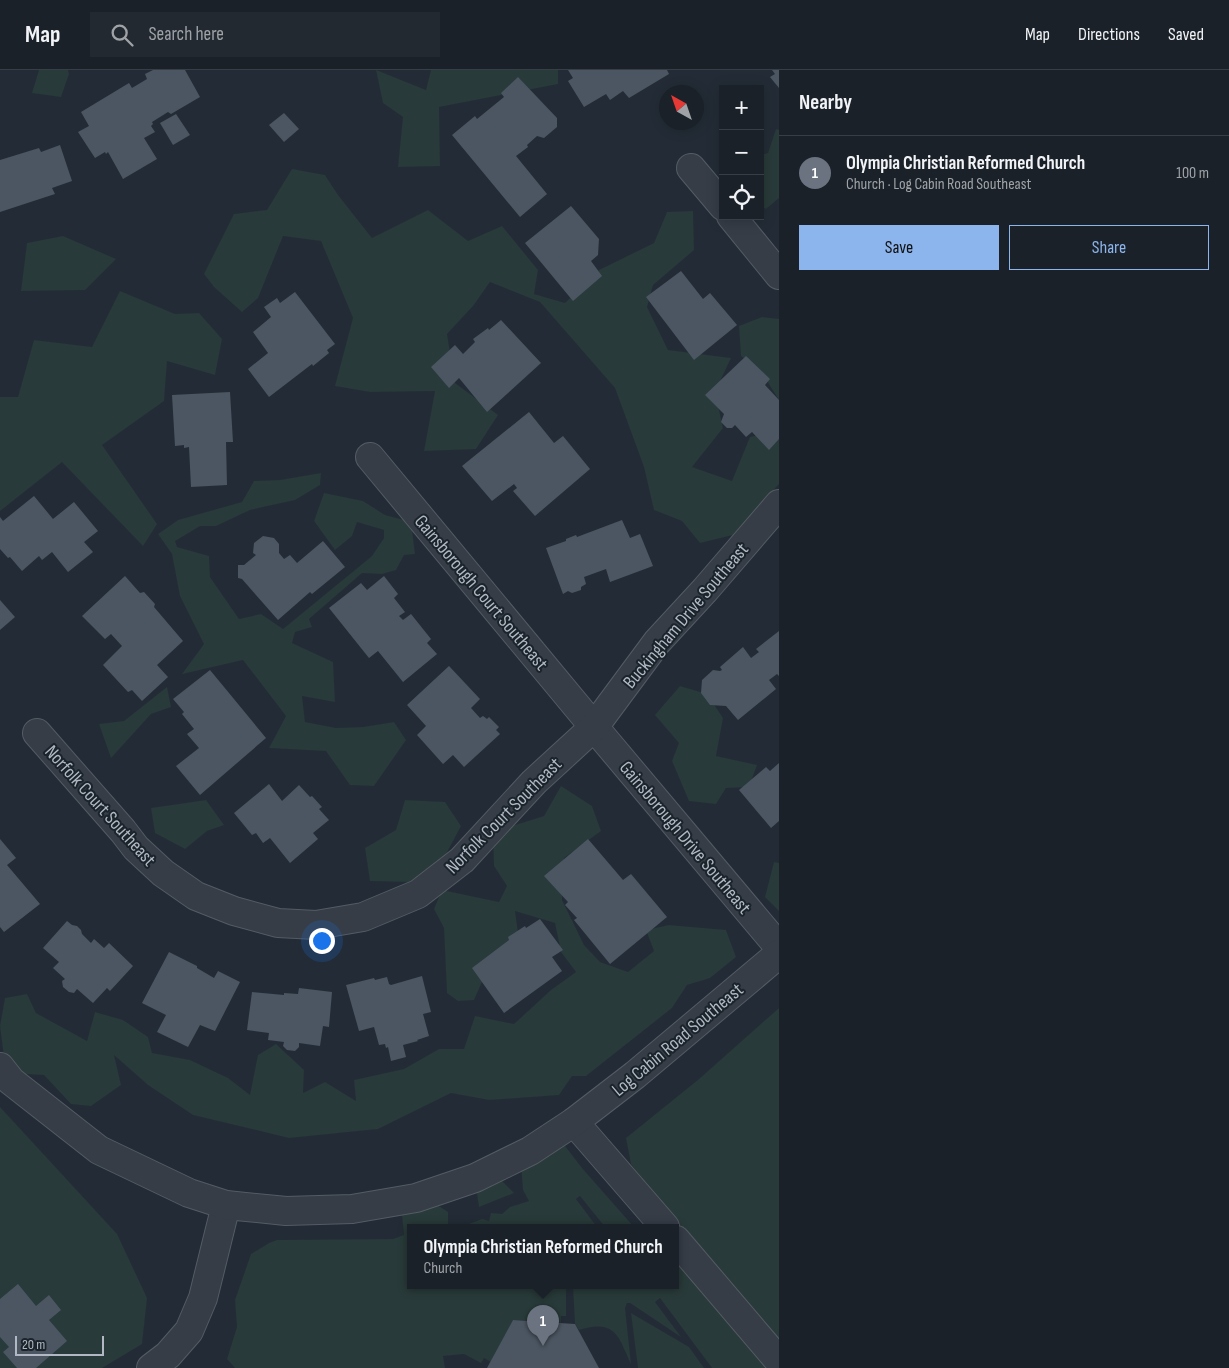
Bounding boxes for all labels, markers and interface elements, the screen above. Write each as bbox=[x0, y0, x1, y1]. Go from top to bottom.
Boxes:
search box bbox=[90, 12, 440, 57]
text: Map bbox=[25, 20, 60, 49]
icon: search bbox=[108, 21, 136, 49]
text: Search here bbox=[148, 23, 224, 46]
text: Map bbox=[1025, 24, 1050, 45]
text: Directions bbox=[1078, 24, 1140, 45]
text: Saved bbox=[1168, 24, 1204, 45]
north arrow bbox=[659, 85, 704, 130]
map controls bbox=[719, 85, 764, 220]
button: + bbox=[719, 85, 764, 130]
text: Nearby bbox=[799, 90, 852, 115]
button: − bbox=[719, 130, 764, 175]
text: Olympia Christian Reformed Church bbox=[846, 152, 1085, 175]
text: 1 bbox=[812, 164, 818, 183]
text: 100 m bbox=[1176, 164, 1209, 183]
button: locate bbox=[719, 175, 764, 220]
text: Church · Log Cabin Road Southeast bbox=[846, 175, 1031, 194]
button: Save bbox=[799, 225, 999, 270]
button: Share bbox=[1009, 225, 1209, 270]
street label: Gainsborough Court Southeast bbox=[409, 511, 553, 675]
street label: Buckingham Drive Southeast bbox=[619, 538, 754, 693]
street label: Norfolk Court Southeast bbox=[40, 741, 160, 871]
street label: Norfolk Court Southeast bbox=[441, 753, 567, 879]
street label: Gainsborough Drive Southeast bbox=[614, 757, 756, 919]
your location bbox=[309, 928, 335, 954]
street label: Log Cabin Road Southeast bbox=[608, 978, 748, 1102]
popup bbox=[407, 1224, 679, 1289]
text: Olympia Christian Reformed Church bbox=[423, 1236, 663, 1259]
text: Church bbox=[423, 1259, 462, 1278]
pin: 1 bbox=[527, 1305, 559, 1346]
scale bar bbox=[15, 1333, 104, 1356]
text: 20 m bbox=[22, 1336, 45, 1353]

